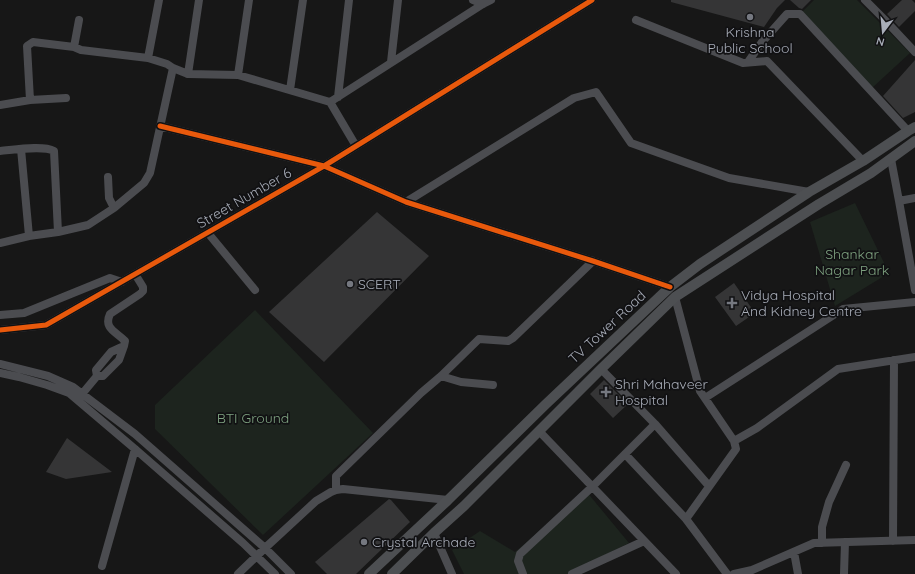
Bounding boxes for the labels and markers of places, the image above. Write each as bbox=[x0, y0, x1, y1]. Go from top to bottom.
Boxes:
marker: Krishna Public School bbox=[745, 12, 755, 22]
place label: Krishna Public School bbox=[707, 23, 793, 57]
place label: SCERT bbox=[358, 275, 401, 293]
marker: SCERT bbox=[345, 279, 355, 289]
place label: Vidya Hospital And Kidney Centre bbox=[741, 286, 862, 320]
marker: Vidya Hospital And Kidney Centre bbox=[726, 297, 738, 309]
place label: Shri Mahaveer Hospital bbox=[615, 375, 709, 409]
marker: Shri Mahaveer Hospital bbox=[600, 386, 612, 398]
place label: Crystal Archade bbox=[372, 533, 475, 551]
marker: Crystal Archade bbox=[359, 537, 369, 547]

